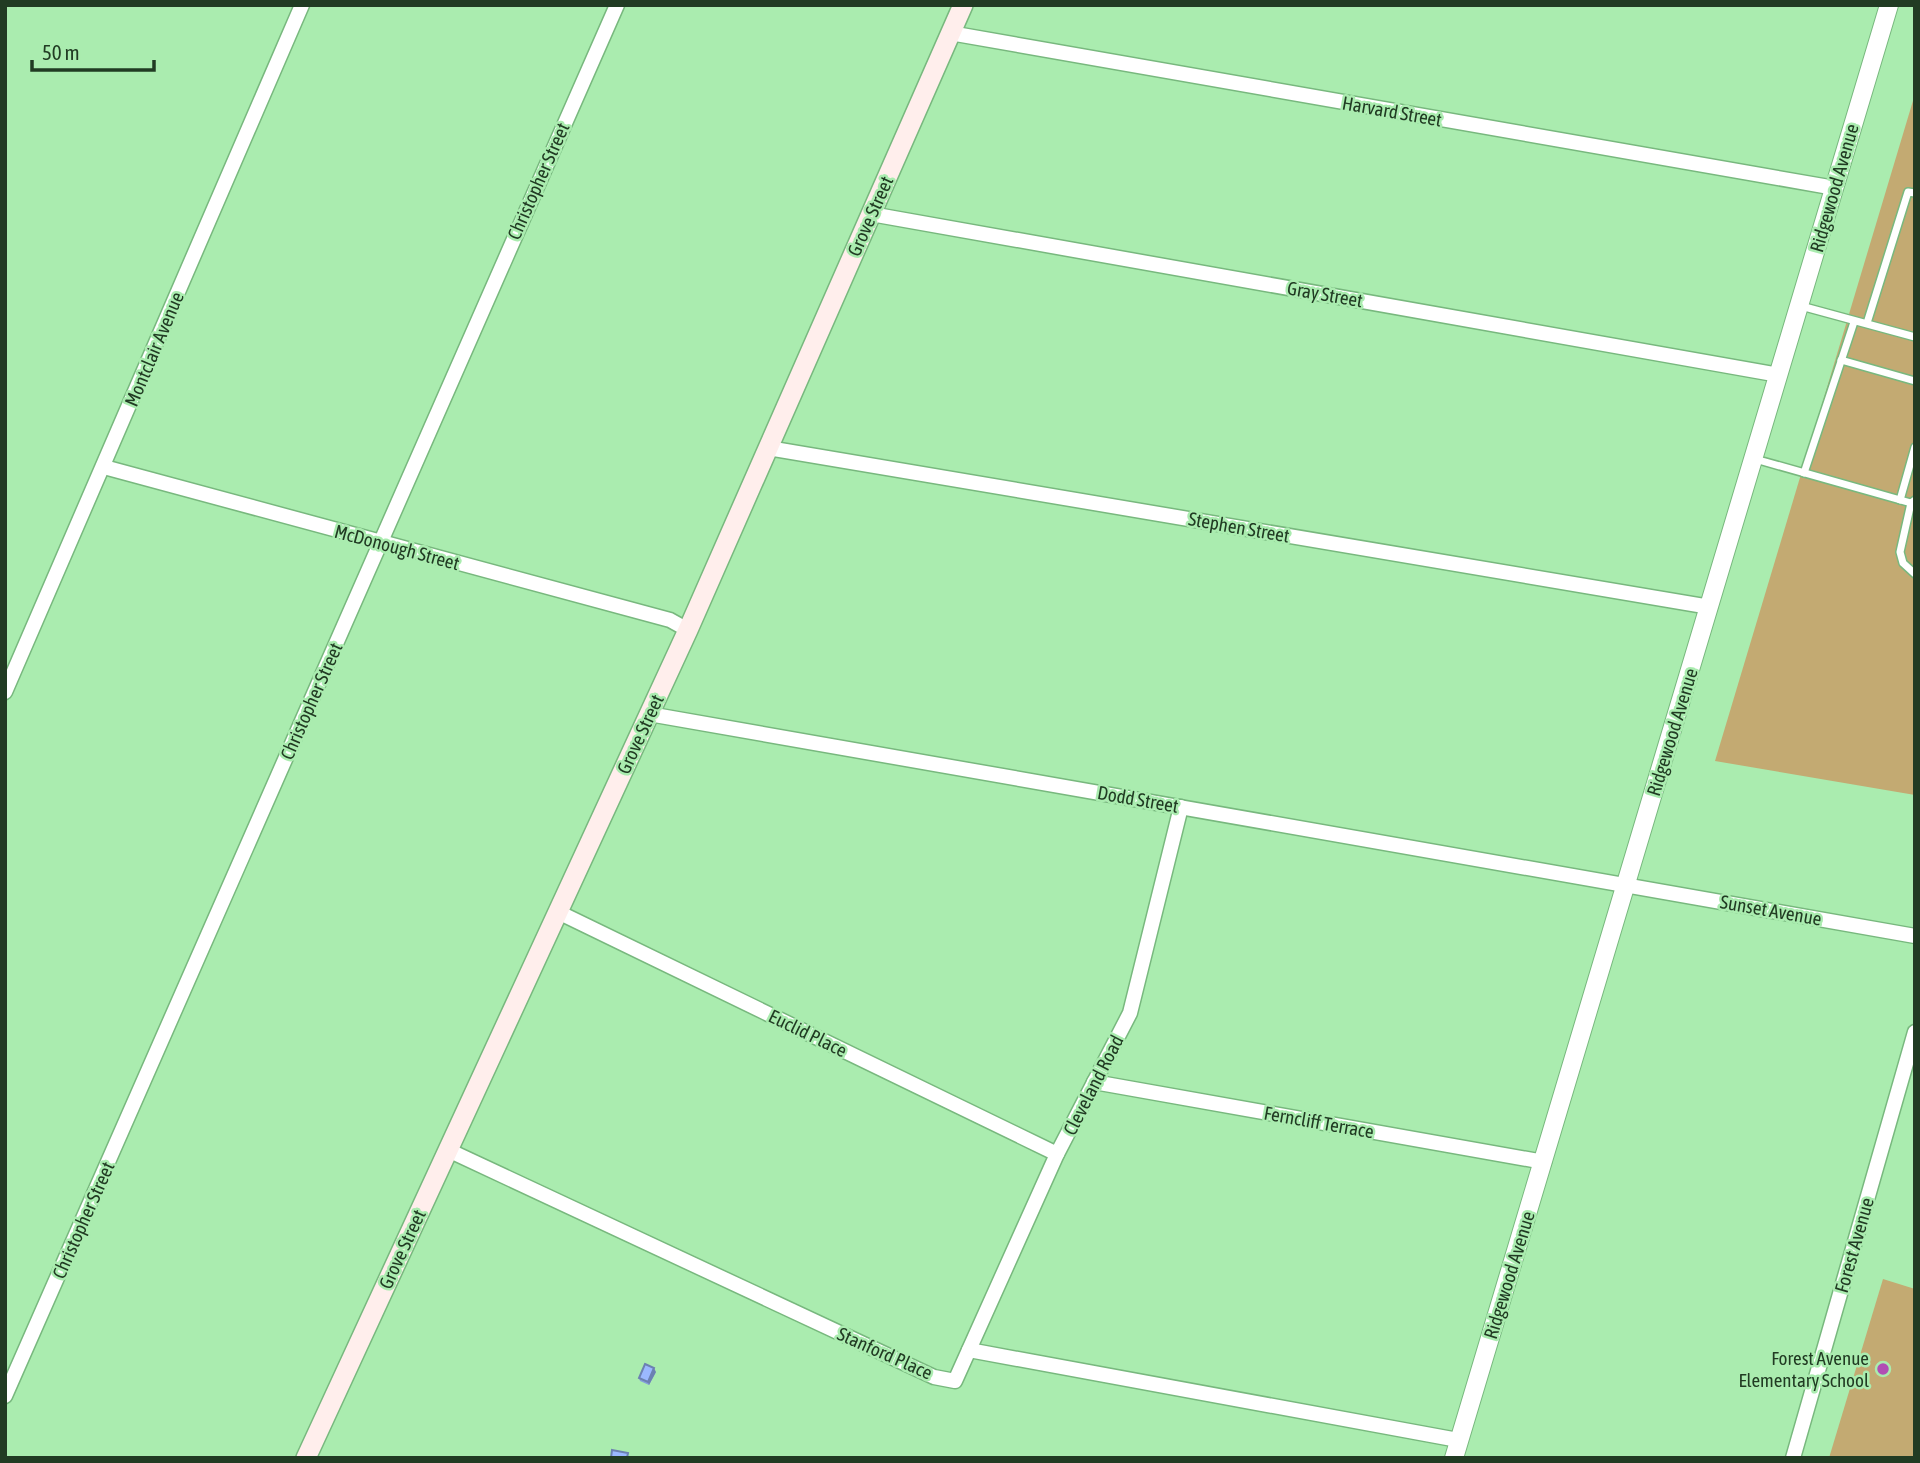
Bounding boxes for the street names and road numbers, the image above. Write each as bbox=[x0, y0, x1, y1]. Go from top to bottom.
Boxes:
street label: Harvard Street bbox=[1340, 91, 1444, 131]
street label: Christopher Street bbox=[502, 119, 574, 243]
street label: Ridgewood Avenue bbox=[1805, 121, 1863, 255]
street label: Grove Street bbox=[843, 173, 897, 259]
street label: Gray Street bbox=[1286, 277, 1364, 311]
street label: Montclair Avenue bbox=[120, 288, 188, 410]
street label: Stephen Street bbox=[1187, 507, 1291, 547]
street label: McDonough Street bbox=[332, 520, 462, 574]
street label: Christopher Street bbox=[275, 639, 347, 763]
street label: Ridgewood Avenue bbox=[1642, 666, 1702, 798]
street label: Grove Street bbox=[612, 691, 668, 777]
street label: Dodd Street bbox=[1096, 781, 1180, 817]
street label: Sunset Avenue bbox=[1719, 890, 1823, 930]
street label: Euclid Place bbox=[765, 1005, 851, 1061]
street label: Cleveland Road bbox=[1058, 1031, 1128, 1139]
street label: Ferncliff Terrace bbox=[1262, 1102, 1376, 1142]
street label: Christopher Street bbox=[47, 1158, 119, 1282]
street label: Forest Avenue bbox=[1830, 1195, 1878, 1295]
street label: Grove Street bbox=[374, 1206, 430, 1292]
street label: Ridgewood Avenue bbox=[1479, 1209, 1539, 1341]
street label: Stanford Place bbox=[834, 1322, 936, 1384]

